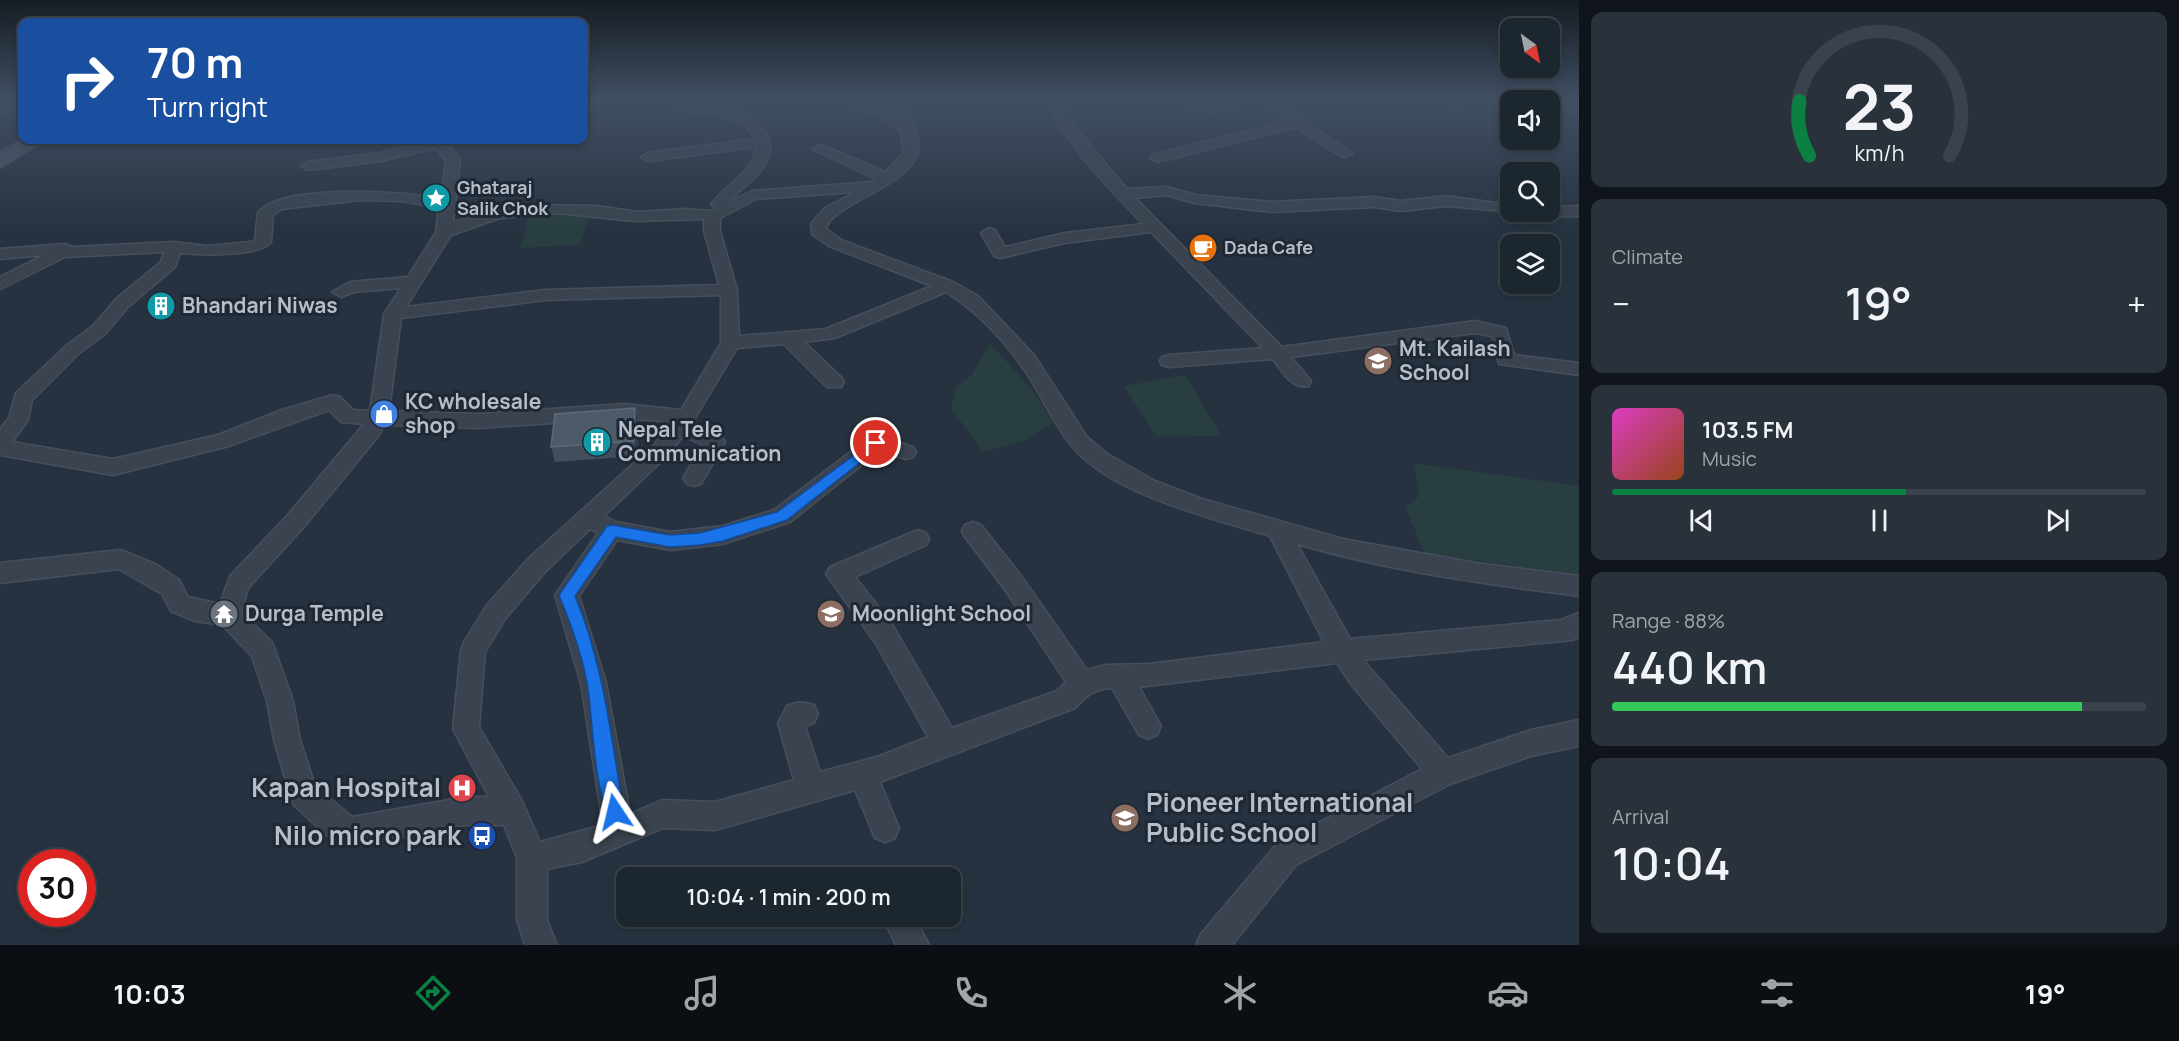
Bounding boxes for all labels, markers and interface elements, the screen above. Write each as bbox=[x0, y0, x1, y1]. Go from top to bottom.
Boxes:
north arrow bbox=[1500, 18, 1560, 78]
map controls bbox=[1500, 18, 1560, 294]
text: 70 m bbox=[147, 33, 243, 91]
icon: right bbox=[48, 42, 126, 120]
text: 23 bbox=[1842, 63, 1916, 149]
text: Turn right bbox=[147, 88, 268, 125]
button: sound bbox=[1500, 90, 1560, 150]
text: km/h bbox=[1854, 139, 1904, 168]
button: search bbox=[1500, 162, 1560, 222]
place label: Ghataraj Salik Chok bbox=[457, 175, 549, 220]
place icon: Ghataraj Salik Chok bbox=[420, 182, 452, 214]
cafe icon: Dada Cafe bbox=[1187, 232, 1219, 264]
button: layers bbox=[1500, 234, 1560, 294]
place label: Dada Cafe bbox=[1224, 235, 1313, 259]
text: Climate bbox=[1612, 243, 1683, 270]
text: 19° bbox=[1845, 272, 1912, 334]
text: − bbox=[1612, 281, 1630, 326]
text: + bbox=[2127, 281, 2146, 326]
building icon: Bhandari Niwas bbox=[145, 290, 177, 322]
place label: Bhandari Niwas bbox=[182, 291, 338, 319]
place label: Mt. Kailash School bbox=[1399, 334, 1511, 386]
school or university icon: Mt. Kailash School bbox=[1362, 345, 1394, 377]
place label: KC wholesale shop bbox=[405, 387, 541, 439]
shop icon: KC wholesale shop bbox=[368, 398, 400, 430]
place label: Nepal Tele Communication bbox=[618, 415, 782, 467]
text: 103.5 FM bbox=[1702, 415, 1793, 445]
pin bbox=[850, 417, 901, 468]
building icon: Nepal Tele Communication bbox=[581, 426, 613, 458]
icon: arrive bbox=[859, 426, 892, 459]
text: Music bbox=[1702, 445, 1757, 472]
icon: previous bbox=[1685, 504, 1718, 537]
icon: pause bbox=[1863, 504, 1896, 537]
icon: next bbox=[2041, 504, 2074, 537]
temple icon: Durga Temple bbox=[208, 598, 240, 630]
school or university icon: Moonlight School bbox=[815, 598, 847, 630]
place label: Durga Temple bbox=[245, 599, 384, 627]
place label: Moonlight School bbox=[852, 599, 1031, 627]
text: Range · 88% bbox=[1612, 607, 1725, 634]
text: 440 km bbox=[1612, 636, 1767, 698]
place label: Kapan Hospital bbox=[251, 769, 441, 805]
hospital icon: Kapan Hospital bbox=[446, 772, 478, 804]
position arrow bbox=[583, 780, 647, 844]
place label: Pioneer International Public School bbox=[1146, 784, 1413, 850]
school or university icon: Pioneer International Public School bbox=[1109, 802, 1141, 834]
text: Arrival bbox=[1612, 803, 1669, 830]
place label: Nilo micro park bbox=[274, 817, 462, 853]
bus stop icon: Nilo micro park bbox=[466, 820, 498, 852]
text: 10:04 bbox=[1612, 832, 1731, 894]
speed limit sign: 30 bbox=[18, 849, 96, 927]
text: 10:04 · 1 min · 200 m bbox=[686, 882, 891, 912]
icon: directions bbox=[412, 972, 454, 1014]
icon: music bbox=[681, 972, 723, 1014]
icon: phone bbox=[950, 972, 992, 1014]
icon: climate bbox=[1219, 972, 1261, 1014]
icon: car bbox=[1487, 972, 1529, 1014]
icon: filters bbox=[1756, 972, 1798, 1014]
text: 10:03 bbox=[113, 975, 186, 1012]
text: 19° bbox=[2025, 975, 2066, 1012]

